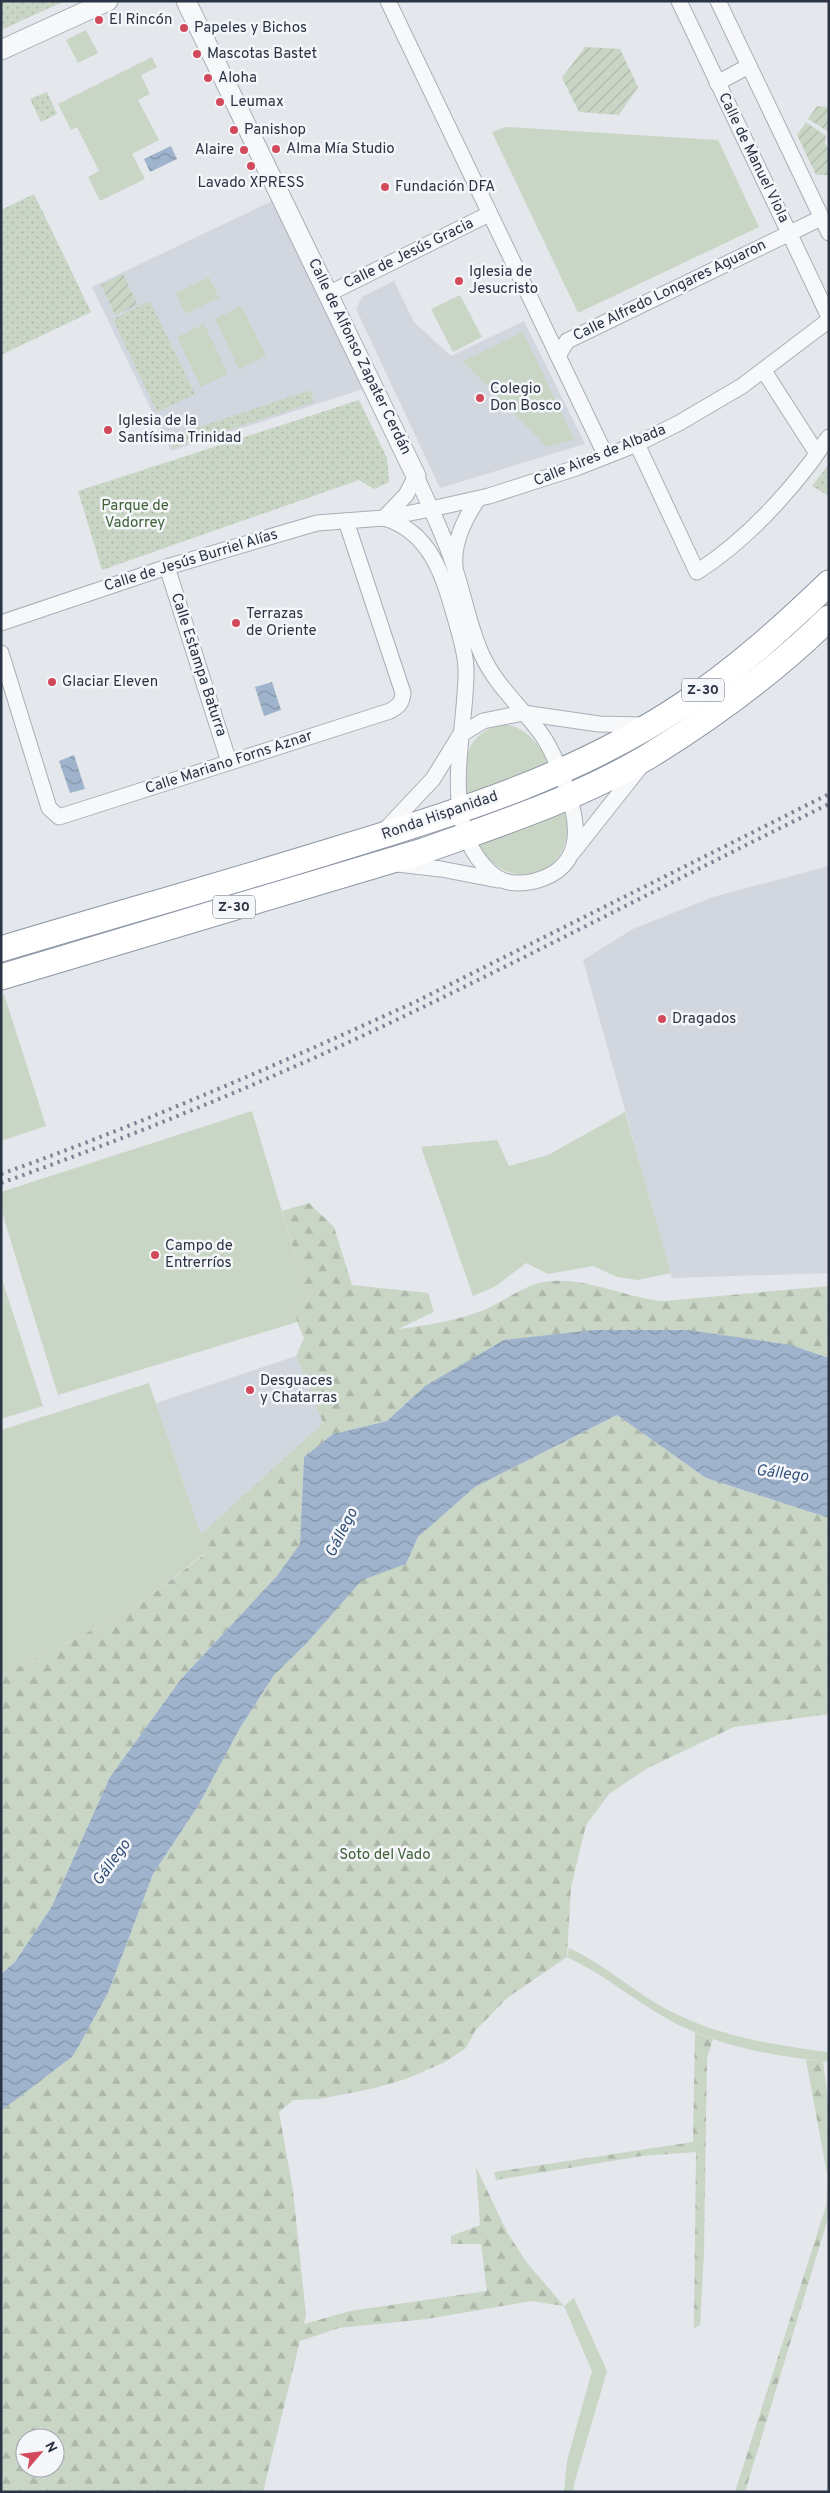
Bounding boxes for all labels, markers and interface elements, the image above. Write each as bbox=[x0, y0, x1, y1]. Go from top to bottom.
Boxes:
place label: El Rincón bbox=[109, 11, 172, 30]
marker: El Rincón bbox=[93, 14, 105, 26]
place label: Papeles y Bichos bbox=[194, 19, 307, 38]
marker: Papeles y Bichos bbox=[178, 22, 190, 34]
place label: Mascotas Bastet bbox=[207, 45, 317, 64]
marker: Mascotas Bastet bbox=[191, 48, 203, 60]
place label: Aloha bbox=[218, 69, 257, 88]
marker: Aloha bbox=[202, 72, 214, 84]
street label: Calle de Manuel Viola bbox=[713, 90, 793, 226]
place label: Leumax bbox=[230, 93, 284, 112]
marker: Leumax bbox=[214, 96, 226, 108]
place label: Panishop bbox=[244, 121, 306, 140]
marker: Panishop bbox=[228, 124, 240, 136]
place label: Alma Mía Studio bbox=[286, 140, 395, 159]
place label: Alaire bbox=[195, 141, 234, 160]
marker: Alma Mía Studio bbox=[270, 143, 282, 155]
marker: Alaire bbox=[238, 144, 250, 156]
marker: Lavado XPRESS bbox=[245, 160, 257, 172]
place label: Lavado XPRESS bbox=[197, 174, 305, 193]
place label: Fundación DFA bbox=[395, 178, 495, 197]
marker: Fundación DFA bbox=[379, 181, 391, 193]
street label: Calle de Jesús Gracia bbox=[341, 214, 477, 294]
street label: Calle Alfredo Longares Aguaron bbox=[570, 236, 770, 346]
street label: Calle de Alfonso Zapater Cerdán bbox=[303, 256, 415, 458]
place label: Iglesia de Jesucristo bbox=[469, 263, 538, 299]
marker: Iglesia de Jesucristo bbox=[453, 275, 465, 287]
place label: Colegio Don Bosco bbox=[490, 380, 561, 416]
marker: Colegio Don Bosco bbox=[474, 392, 486, 404]
place label: Iglesia de la Santísima Trinidad bbox=[118, 412, 241, 448]
street label: Calle Aires de Albada bbox=[531, 421, 669, 491]
marker: Iglesia de la Santísima Trinidad bbox=[102, 424, 114, 436]
park label: Parque de Vadorrey bbox=[101, 497, 169, 533]
street label: Calle de Jesús Burriel Alías bbox=[102, 526, 280, 596]
street label: Calle Estampa Baturra bbox=[166, 591, 230, 739]
place label: Terrazas de Oriente bbox=[246, 605, 317, 641]
marker: Terrazas de Oriente bbox=[230, 617, 242, 629]
place label: Glaciar Eleven bbox=[62, 673, 158, 692]
marker: Glaciar Eleven bbox=[46, 676, 58, 688]
road number: Z-30 bbox=[682, 678, 724, 702]
street label: Calle Mariano Forns Aznar bbox=[143, 727, 315, 799]
street label: Ronda Hispanidad bbox=[379, 787, 501, 845]
road number: Z-30 bbox=[213, 896, 255, 919]
place label: Dragados bbox=[672, 1010, 736, 1029]
marker: Dragados bbox=[656, 1013, 668, 1025]
place label: Campo de Entrerríos bbox=[165, 1237, 233, 1273]
marker: Campo de Entrerríos bbox=[149, 1249, 161, 1261]
place label: Desguaces y Chatarras bbox=[260, 1372, 337, 1408]
marker: Desguaces y Chatarras bbox=[244, 1384, 256, 1396]
water label: Gállego bbox=[755, 1461, 810, 1487]
water label: Gállego bbox=[321, 1505, 363, 1561]
water label: Gállego bbox=[88, 1835, 136, 1890]
park label: Soto del Vado bbox=[339, 1846, 431, 1865]
north arrow bbox=[15, 2428, 65, 2478]
text: N bbox=[40, 2439, 60, 2456]

